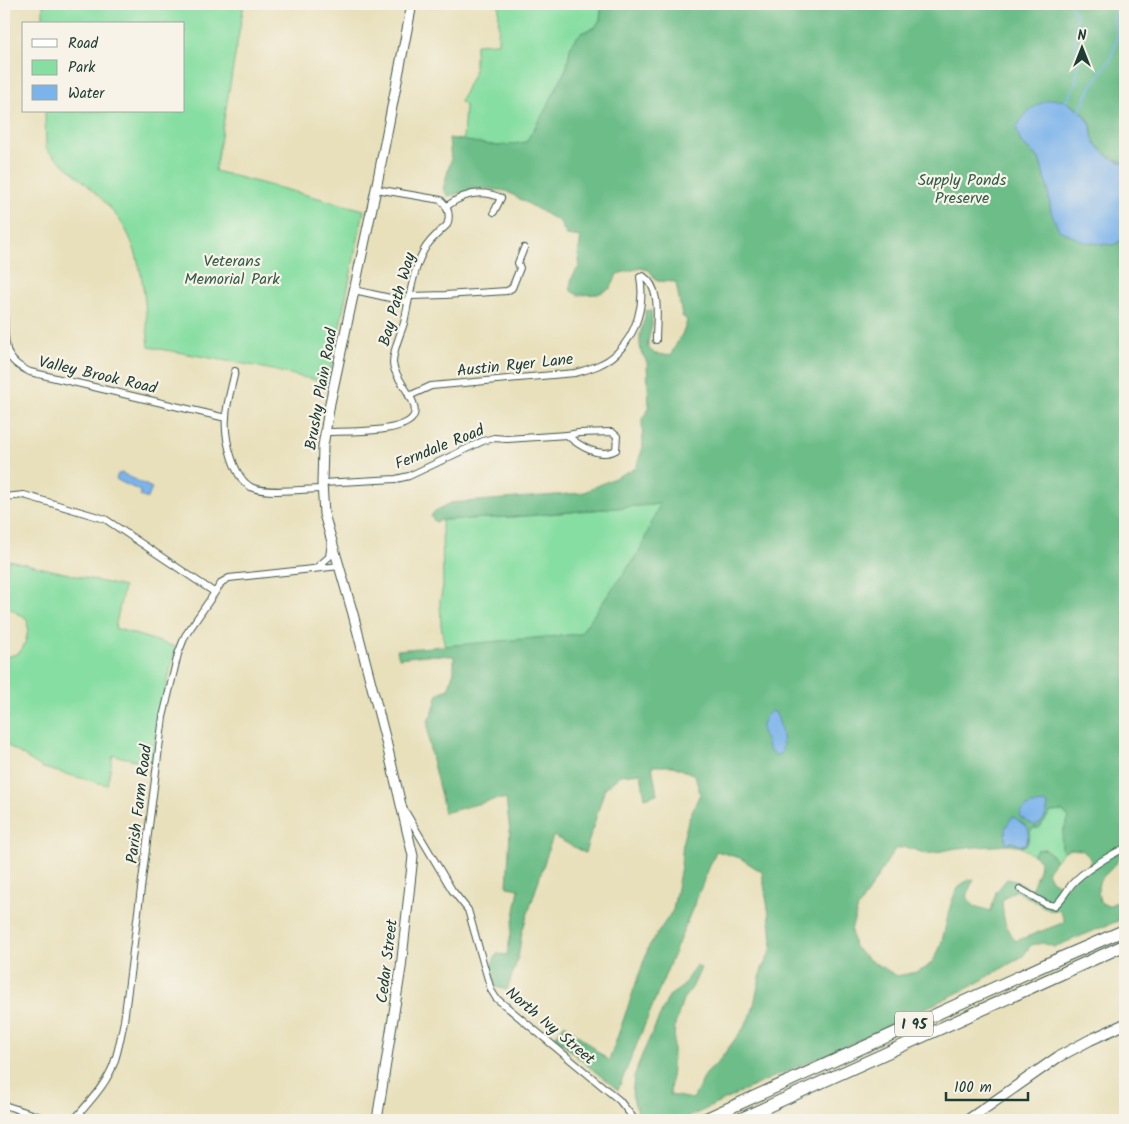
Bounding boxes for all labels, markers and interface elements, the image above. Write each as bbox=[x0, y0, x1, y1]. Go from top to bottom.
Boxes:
legend bbox=[22, 22, 185, 112]
north arrow bbox=[1056, 22, 1106, 72]
text: N bbox=[1078, 25, 1087, 47]
text: Road bbox=[68, 32, 99, 56]
text: Park bbox=[68, 56, 96, 80]
text: Water bbox=[68, 82, 105, 106]
park label: Supply Ponds Preserve bbox=[918, 168, 1006, 211]
park label: Veterans Memorial Park bbox=[184, 249, 280, 292]
street label: Bay Path Way bbox=[372, 249, 423, 349]
street label: Brushy Plain Road bbox=[298, 325, 345, 452]
street label: Austin Ryer Lane bbox=[456, 347, 575, 384]
street label: Valley Brook Road bbox=[36, 350, 160, 401]
street label: Ferndale Road bbox=[391, 418, 489, 477]
street label: Parish Farm Road bbox=[120, 742, 159, 865]
street label: Cedar Street bbox=[370, 917, 405, 1005]
street label: North Ivy Street bbox=[500, 981, 601, 1072]
road number: I 95 bbox=[895, 1012, 933, 1036]
scale bar bbox=[946, 1069, 1029, 1101]
text: 100 m bbox=[954, 1076, 992, 1100]

